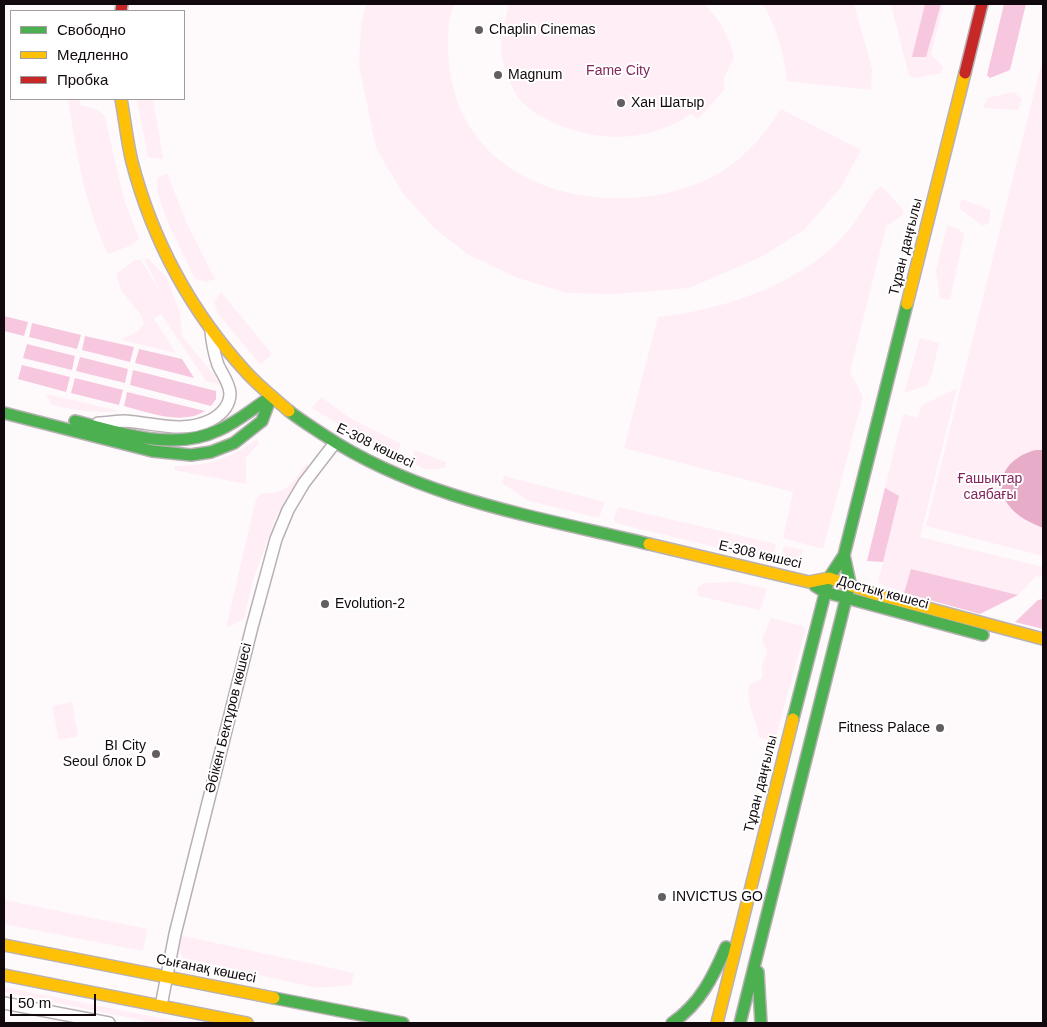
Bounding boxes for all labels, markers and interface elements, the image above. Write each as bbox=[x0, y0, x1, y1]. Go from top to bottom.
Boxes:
legend bbox=[10, 10, 185, 100]
text: Свободно bbox=[57, 21, 126, 38]
place label: Chaplin Cinemas bbox=[489, 22, 596, 38]
marker: Chaplin Cinemas bbox=[473, 24, 485, 36]
text: Медленно bbox=[57, 46, 128, 63]
park label: Fame City bbox=[586, 63, 650, 79]
place label: Magnum bbox=[508, 67, 562, 83]
marker: Magnum bbox=[492, 69, 504, 81]
text: Пробка bbox=[57, 71, 108, 88]
place label: Хан Шатыр bbox=[631, 95, 704, 111]
marker: Хан Шатыр bbox=[615, 97, 627, 109]
street label: Тұран даңғылы bbox=[886, 197, 926, 297]
street label: Е-308 көшесі bbox=[333, 420, 417, 472]
park label: Ғашықтар саябағы bbox=[958, 471, 1022, 504]
street label: Е-308 көшесі bbox=[717, 537, 803, 573]
street label: Достық көшесі bbox=[835, 573, 931, 613]
place label: Evolution-2 bbox=[335, 596, 405, 612]
marker: Evolution-2 bbox=[319, 598, 331, 610]
street label: Әбікен Бектұров көшесі bbox=[202, 641, 256, 795]
place label: Fitness Palace bbox=[838, 720, 930, 736]
marker: Fitness Palace bbox=[934, 722, 946, 734]
street label: Тұран даңғылы bbox=[741, 734, 781, 834]
place label: BI City Seoul блок D bbox=[63, 738, 146, 770]
marker: BI City Seoul блок D bbox=[150, 748, 162, 760]
place label: INVICTUS GO bbox=[672, 889, 763, 905]
marker: INVICTUS GO bbox=[656, 891, 668, 903]
street label: Сығанақ көшесі bbox=[155, 951, 257, 987]
scale bar bbox=[12, 984, 99, 1016]
text: 50 m bbox=[18, 994, 51, 1011]

